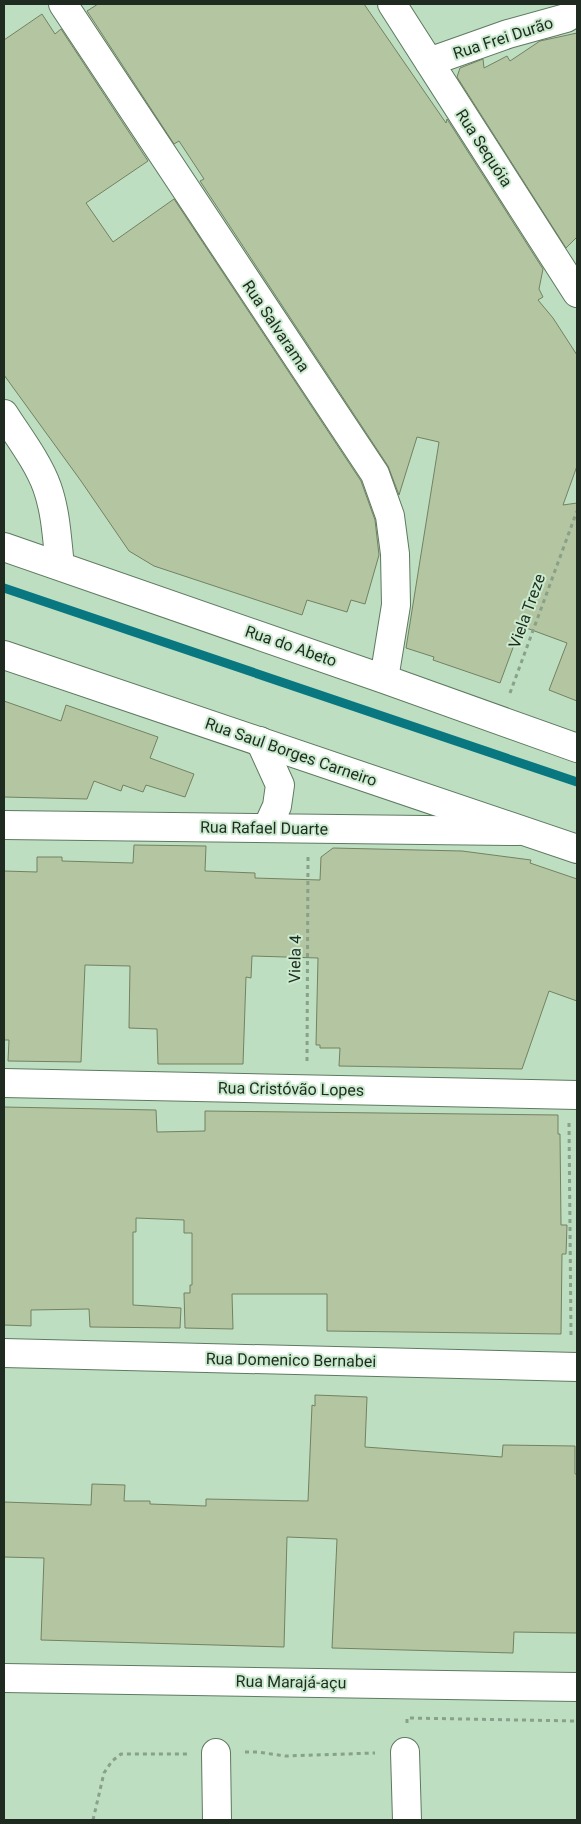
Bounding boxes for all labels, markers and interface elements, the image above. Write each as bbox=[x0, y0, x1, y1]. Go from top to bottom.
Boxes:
street label: Rua Frei Durão bbox=[451, 13, 555, 63]
street label: Rua Sequóia bbox=[452, 106, 516, 190]
street label: Rua Salvarama bbox=[238, 277, 314, 375]
street label: Viela Treze bbox=[505, 571, 549, 651]
street label: Rua do Abeto bbox=[243, 621, 339, 671]
street label: Rua Saul Borges Carneiro bbox=[203, 714, 379, 790]
street label: Rua Rafael Duarte bbox=[200, 817, 328, 839]
street label: Viela 4 bbox=[285, 935, 305, 983]
street label: Rua Cristóvão Lopes bbox=[218, 1078, 364, 1100]
street label: Rua Domenico Bernabei bbox=[206, 1349, 376, 1371]
street label: Rua Marajá-açu bbox=[235, 1672, 347, 1692]

